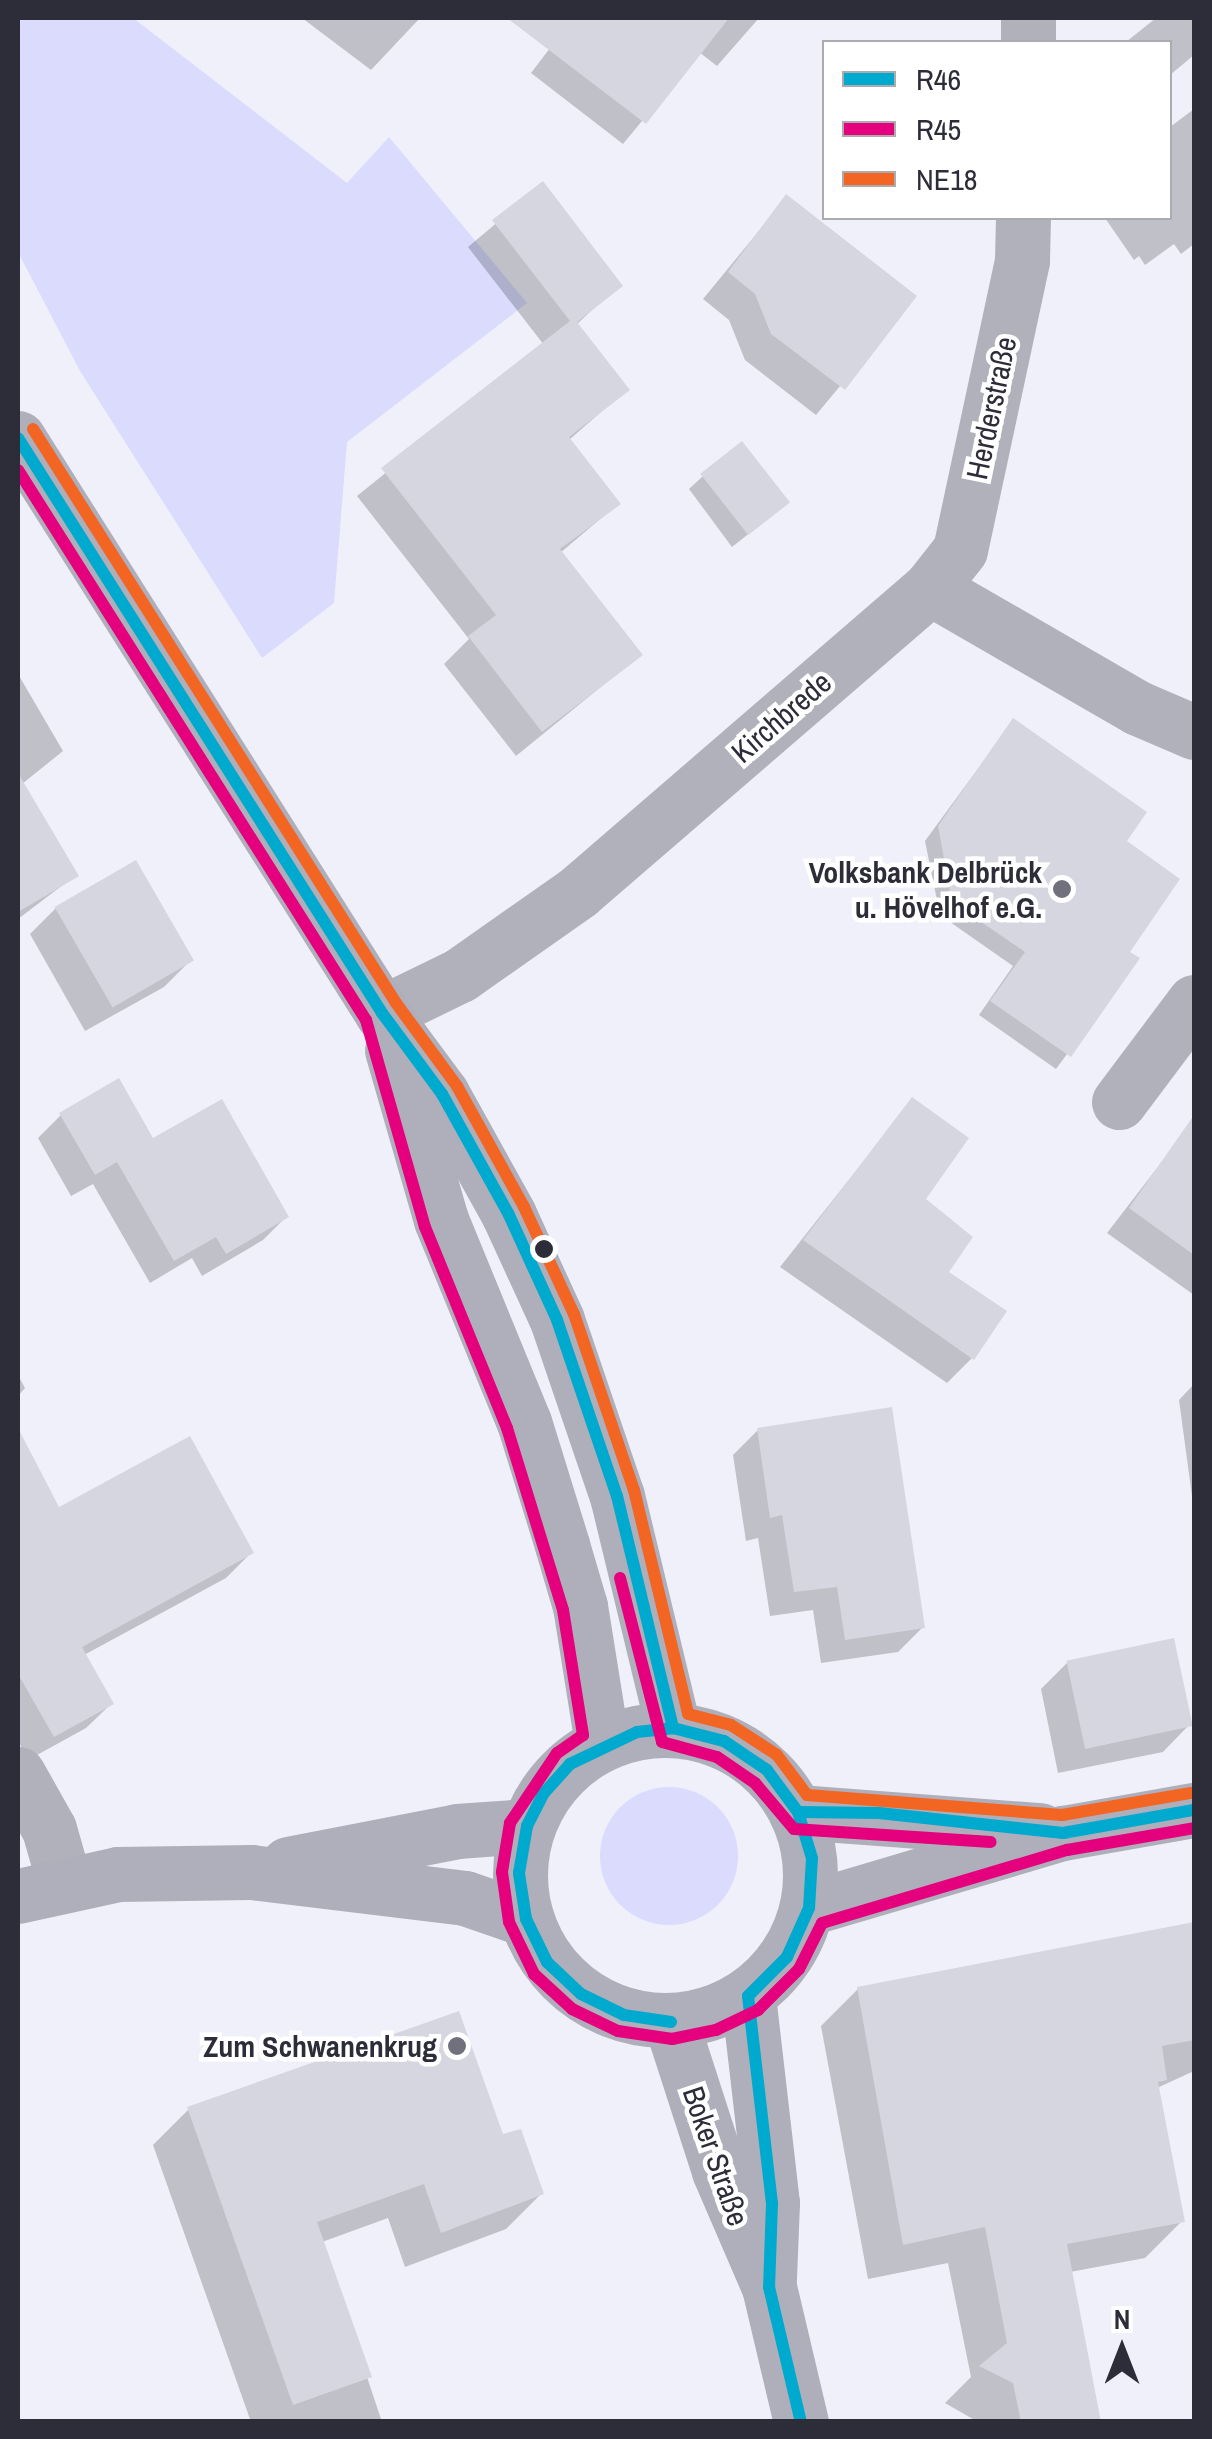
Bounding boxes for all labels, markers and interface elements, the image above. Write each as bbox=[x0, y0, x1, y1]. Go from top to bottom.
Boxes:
legend bbox=[822, 40, 1172, 220]
text: R46 bbox=[916, 59, 961, 99]
text: R45 bbox=[916, 109, 961, 149]
text: NE18 bbox=[916, 159, 978, 199]
street label: Herderstraße bbox=[958, 333, 1024, 483]
street label: Kirchbrede bbox=[724, 664, 838, 770]
place label: Volksbank Delbrück u. Hövelhof e.G. bbox=[809, 854, 1042, 924]
marker: Volksbank Delbrück u. Hövelhof e.G. bbox=[1051, 878, 1073, 900]
unlabelled marker bbox=[534, 1239, 554, 1259]
place label: Zum Schwanenkrug bbox=[203, 2028, 437, 2064]
marker: Zum Schwanenkrug bbox=[446, 2035, 468, 2057]
street label: Boker Straße bbox=[675, 2082, 757, 2230]
north arrow bbox=[1072, 2299, 1172, 2399]
text: N bbox=[1114, 2300, 1130, 2338]

